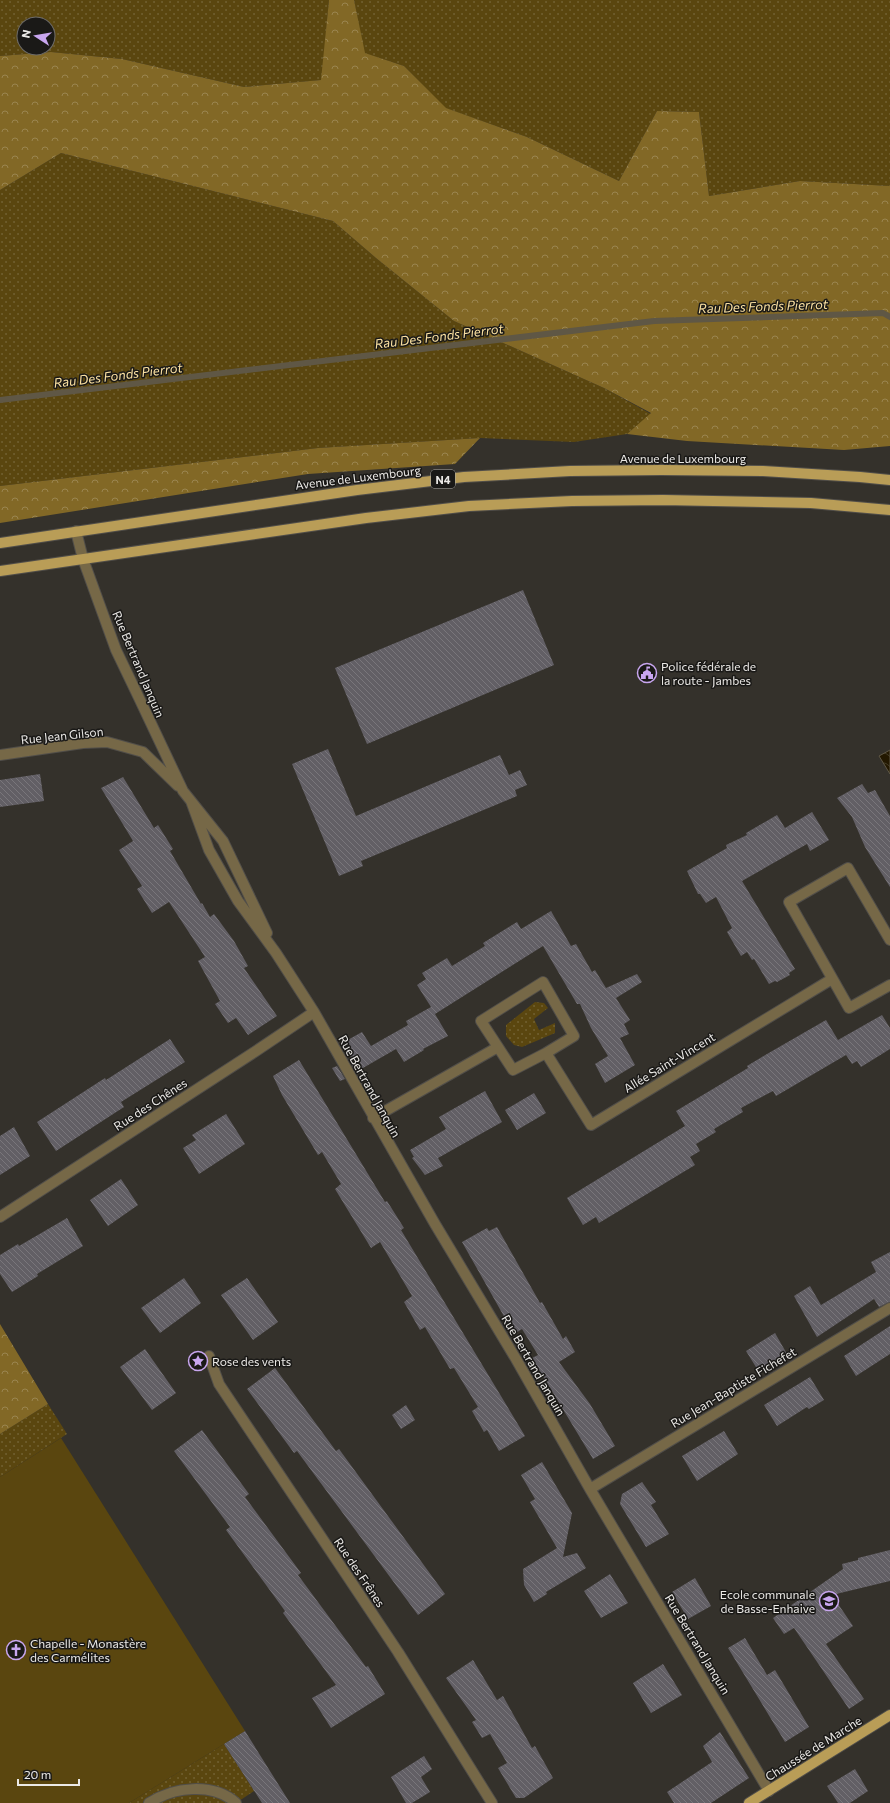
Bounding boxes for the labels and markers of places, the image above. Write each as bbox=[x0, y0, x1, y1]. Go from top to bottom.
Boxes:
place label: Police fédérale de la route - Jambes bbox=[661, 659, 756, 688]
public building icon: Police fédérale de la route - Jambes bbox=[636, 662, 658, 684]
place icon: Rose des vents bbox=[187, 1350, 209, 1372]
place label: Rose des vents bbox=[212, 1354, 291, 1368]
place label: Ecole communale de Basse-Enhaive bbox=[720, 1587, 815, 1615]
school or university icon: Ecole communale de Basse-Enhaive bbox=[818, 1590, 840, 1612]
place label: Chapelle - Monastère des Carmélites bbox=[30, 1636, 146, 1664]
church icon: Chapelle - Monastère des Carmélites bbox=[5, 1639, 27, 1661]

